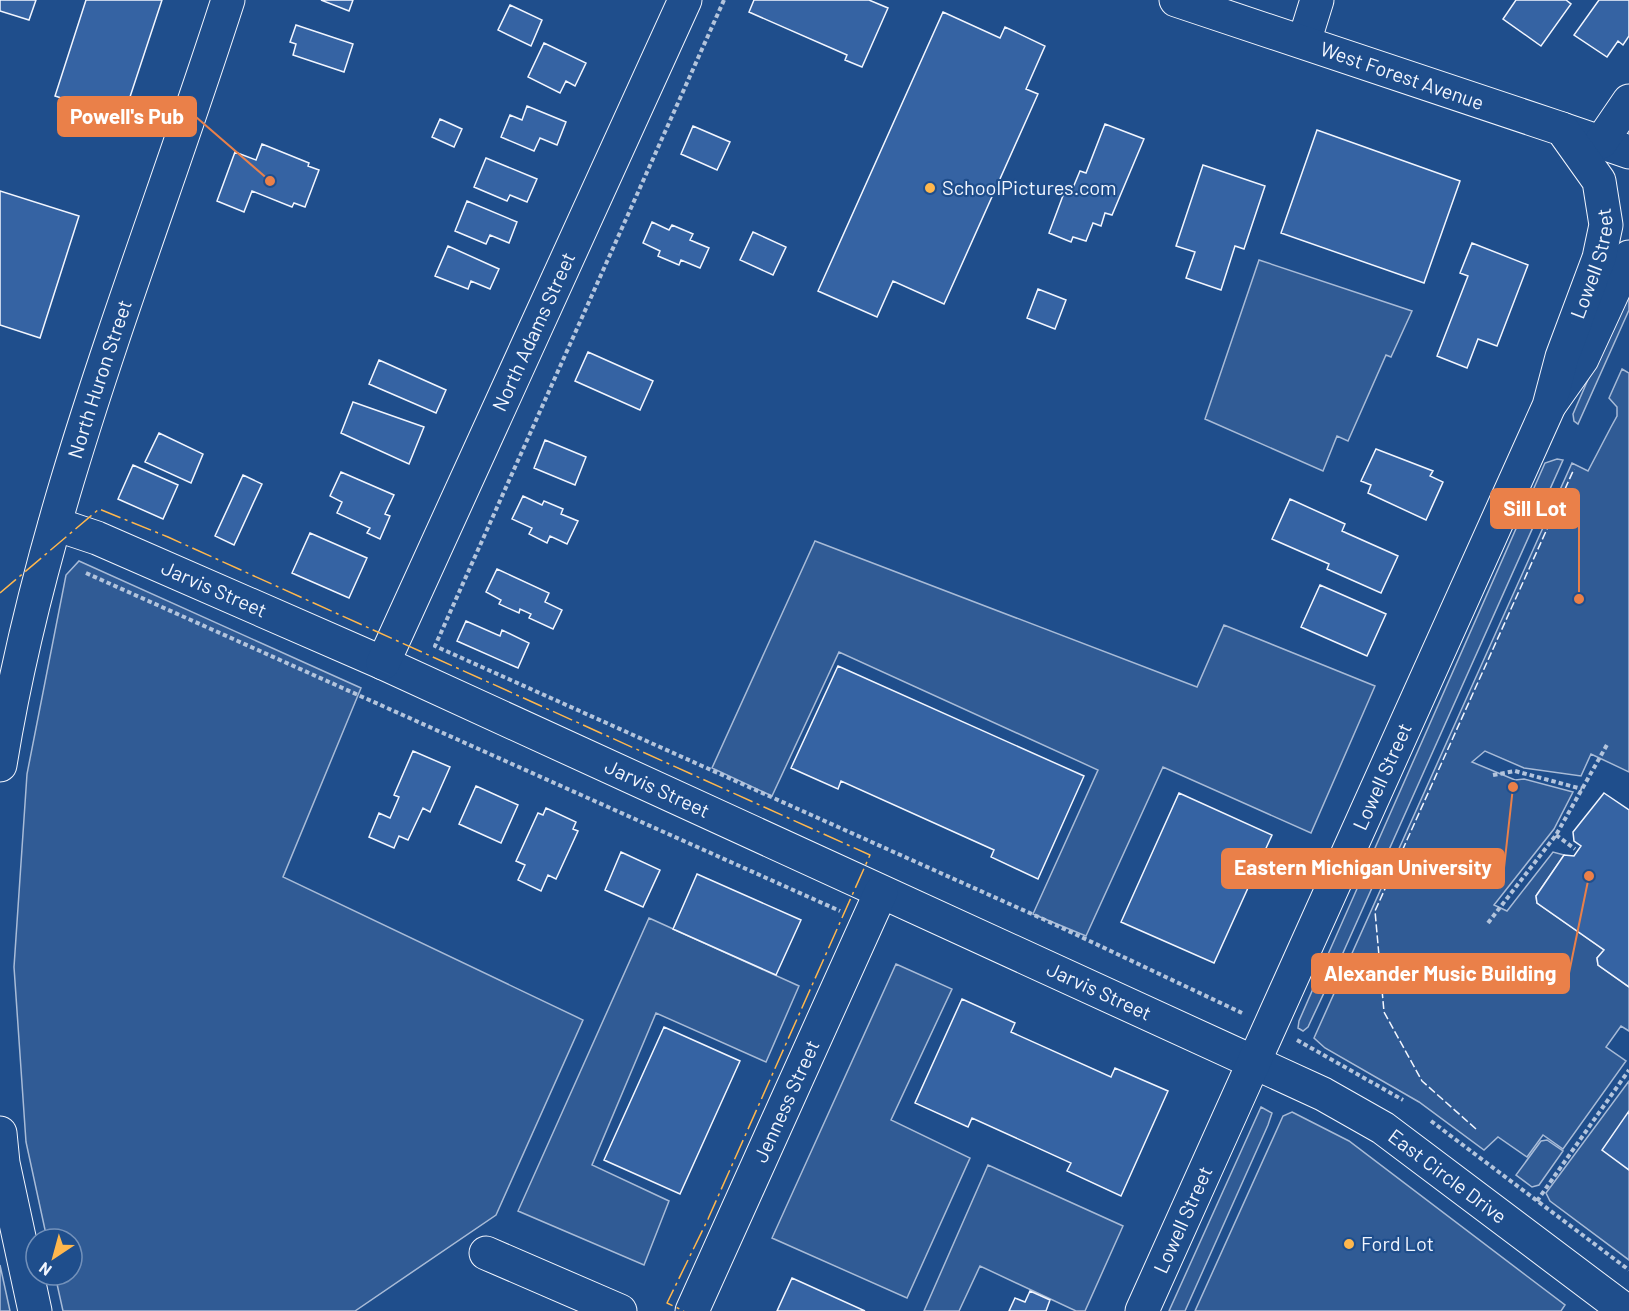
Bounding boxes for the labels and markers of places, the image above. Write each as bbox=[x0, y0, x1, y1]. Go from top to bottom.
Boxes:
callout: Powell's Pub bbox=[58, 97, 196, 136]
place label: SchoolPictures.com bbox=[942, 175, 1117, 199]
marker: SchoolPictures.com bbox=[923, 181, 937, 195]
callout: Sill Lot bbox=[1491, 489, 1579, 528]
callout: Eastern Michigan University bbox=[1222, 849, 1504, 888]
callout: Alexander Music Building bbox=[1312, 954, 1569, 993]
place label: Ford Lot bbox=[1361, 1231, 1434, 1255]
marker: Ford Lot bbox=[1342, 1237, 1356, 1251]

